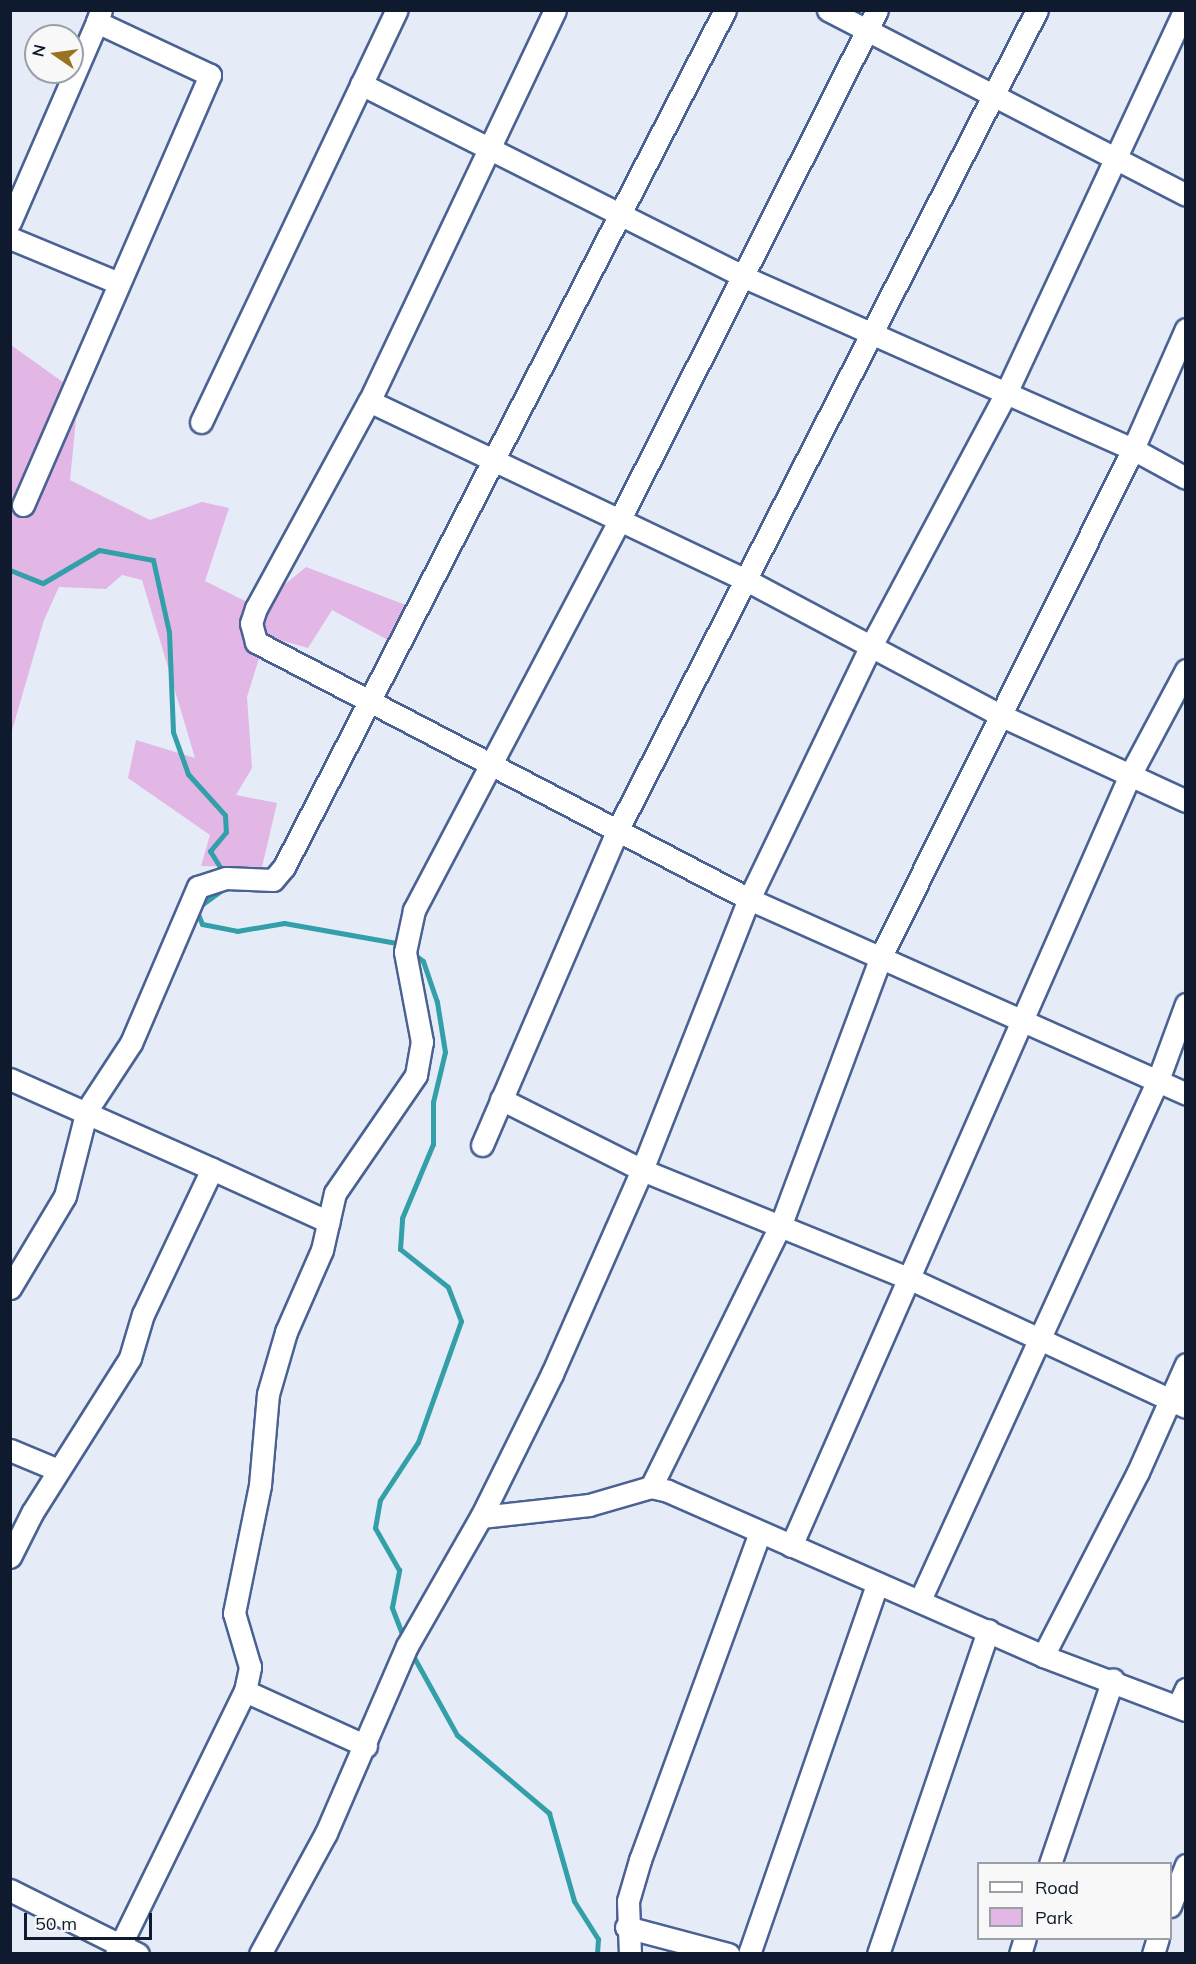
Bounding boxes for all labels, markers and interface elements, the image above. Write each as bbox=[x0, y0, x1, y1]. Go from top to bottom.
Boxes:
north arrow bbox=[24, 24, 84, 84]
text: N bbox=[27, 42, 50, 59]
legend bbox=[977, 1862, 1172, 1940]
text: Road bbox=[1035, 1876, 1079, 1899]
scale bar bbox=[27, 1901, 154, 1939]
text: Park bbox=[1035, 1906, 1073, 1929]
text: 50 m bbox=[35, 1912, 77, 1935]

